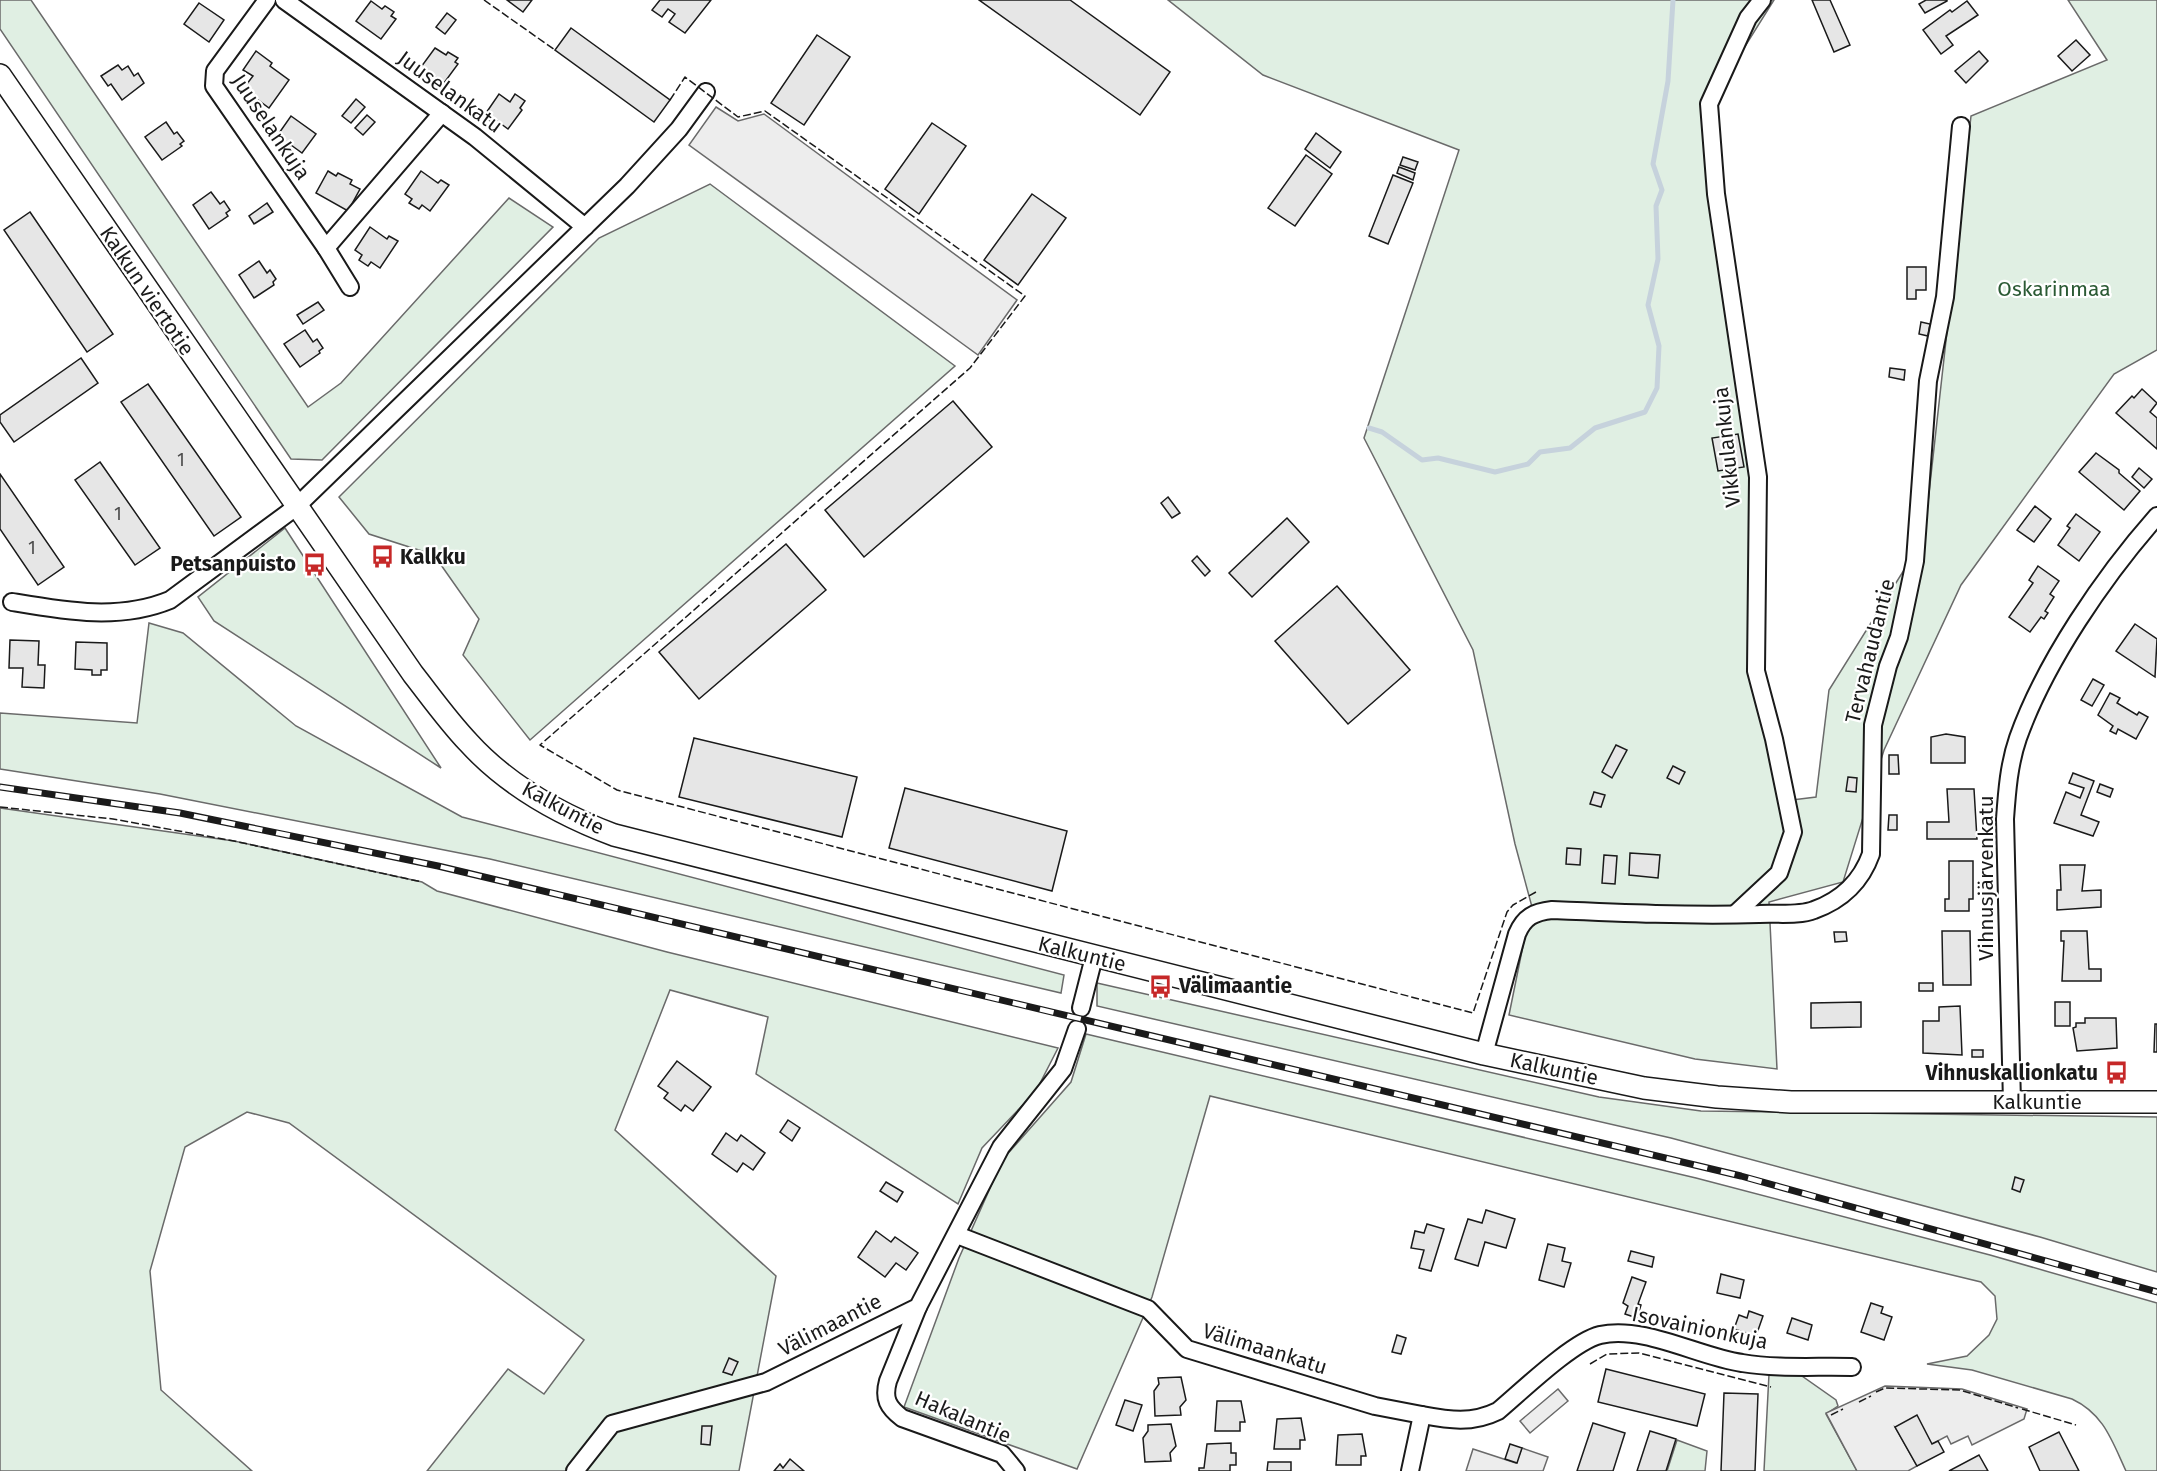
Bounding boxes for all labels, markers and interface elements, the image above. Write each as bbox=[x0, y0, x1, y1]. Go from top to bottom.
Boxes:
street label: Juuselankatu bbox=[392, 45, 508, 139]
street label: Juuselankuja bbox=[226, 69, 316, 185]
street label: Kalkun viertotie bbox=[94, 221, 200, 361]
park label: Oskarinmaa bbox=[1997, 276, 2111, 302]
street label: Vikkulankuja bbox=[1708, 385, 1746, 509]
house number: 1 bbox=[177, 449, 185, 471]
house number: 1 bbox=[114, 503, 122, 525]
house number: 1 bbox=[28, 537, 36, 559]
bus stop icon: Kalkku bbox=[369, 544, 395, 570]
place label: Kalkku bbox=[400, 544, 466, 570]
place label: Petsanpuisto bbox=[170, 551, 296, 577]
bus stop icon: Petsanpuisto bbox=[301, 551, 327, 577]
street label: Tervahaudantie bbox=[1839, 576, 1901, 726]
street label: Kalkuntie bbox=[517, 775, 609, 841]
street label: Vihnusjärvenkatu bbox=[1973, 795, 1999, 961]
street label: Kalkuntie bbox=[1035, 931, 1129, 977]
bus stop icon: Välimaantie bbox=[1148, 973, 1174, 999]
place label: Välimaantie bbox=[1178, 973, 1292, 999]
street label: Kalkuntie bbox=[1507, 1047, 1601, 1091]
place label: Vihnuskallionkatu bbox=[1924, 1060, 2098, 1086]
bus stop icon: Vihnuskallionkatu bbox=[2103, 1060, 2129, 1086]
street label: Kalkuntie bbox=[1992, 1089, 2082, 1115]
street label: Välimaantie bbox=[774, 1288, 886, 1362]
street label: Isovainionkuja bbox=[1630, 1301, 1770, 1355]
street label: Välimaankatu bbox=[1200, 1318, 1330, 1380]
street label: Hakalantie bbox=[911, 1385, 1015, 1449]

